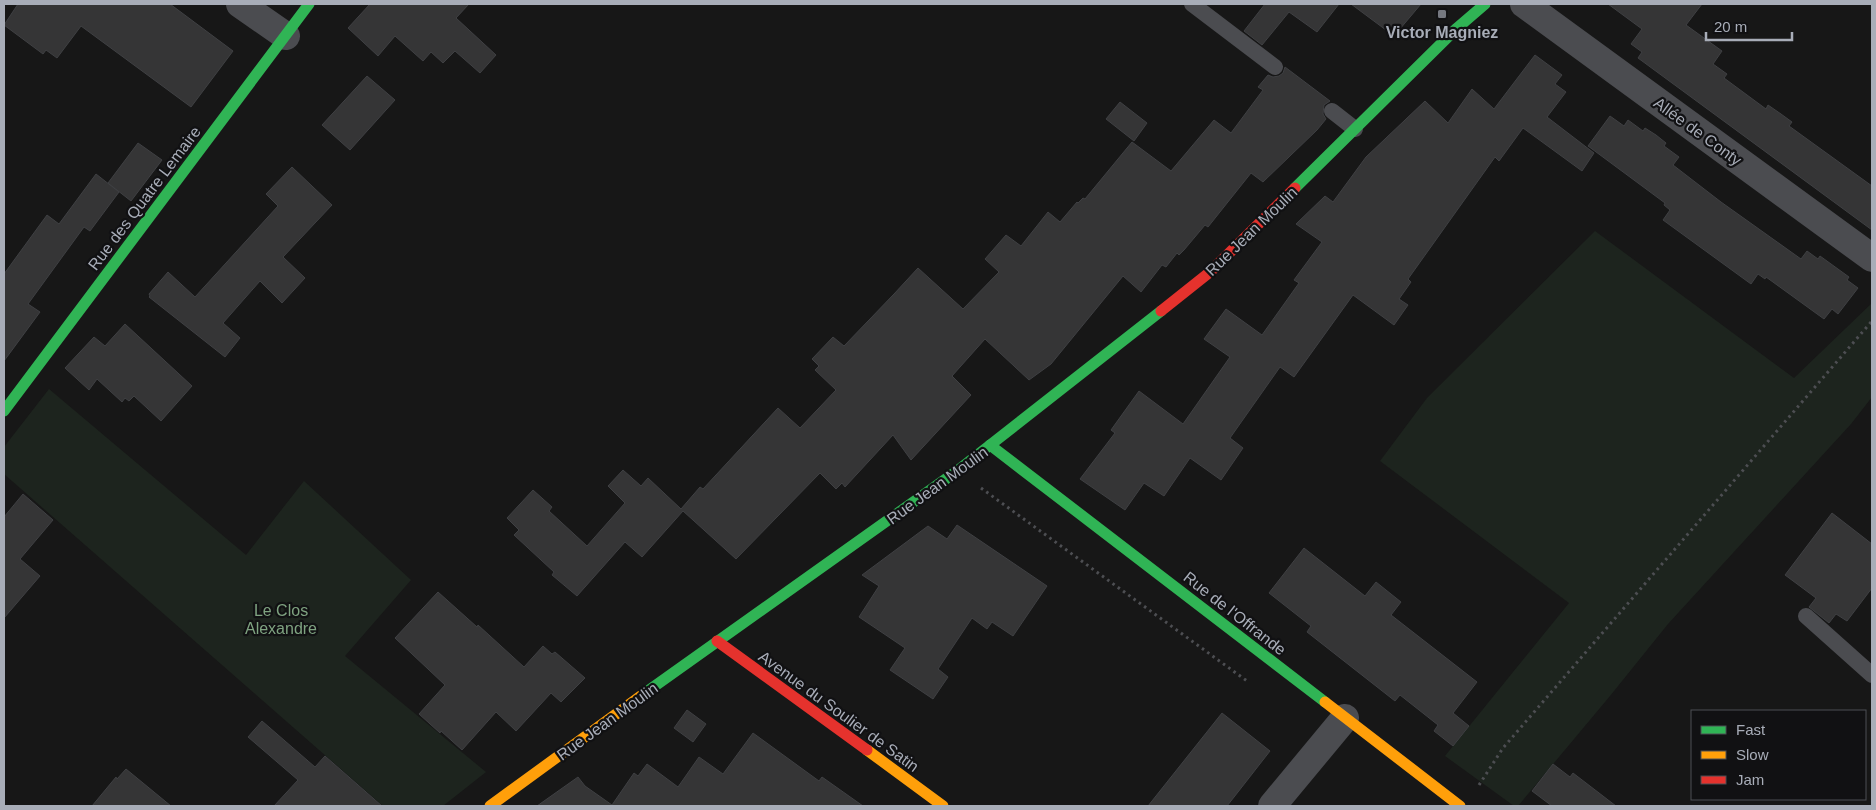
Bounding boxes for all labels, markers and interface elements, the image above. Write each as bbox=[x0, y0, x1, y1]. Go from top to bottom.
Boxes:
marker: Victor Magniez bbox=[1436, 8, 1448, 20]
scale bar bbox=[1706, 10, 1792, 42]
text: 20 m bbox=[1714, 18, 1747, 35]
place label: Victor Magniez bbox=[1386, 24, 1498, 41]
street label: Allée de Conty bbox=[1651, 94, 1745, 169]
street label: Rue des Quatre Lemaire bbox=[85, 123, 204, 273]
street label: Rue Jean Moulin bbox=[1202, 184, 1300, 279]
street label: Rue Jean Moulin bbox=[884, 443, 991, 528]
street label: Rue de l'Offrande bbox=[1180, 568, 1289, 659]
park label: Le Clos Alexandre bbox=[245, 602, 317, 637]
street label: Avenue du Soulier de Satin bbox=[755, 648, 922, 775]
street label: Rue Jean Moulin bbox=[554, 679, 661, 764]
legend bbox=[1691, 710, 1866, 800]
text: Fast bbox=[1736, 721, 1766, 738]
text: Slow bbox=[1736, 746, 1769, 763]
text: Jam bbox=[1736, 771, 1764, 788]

